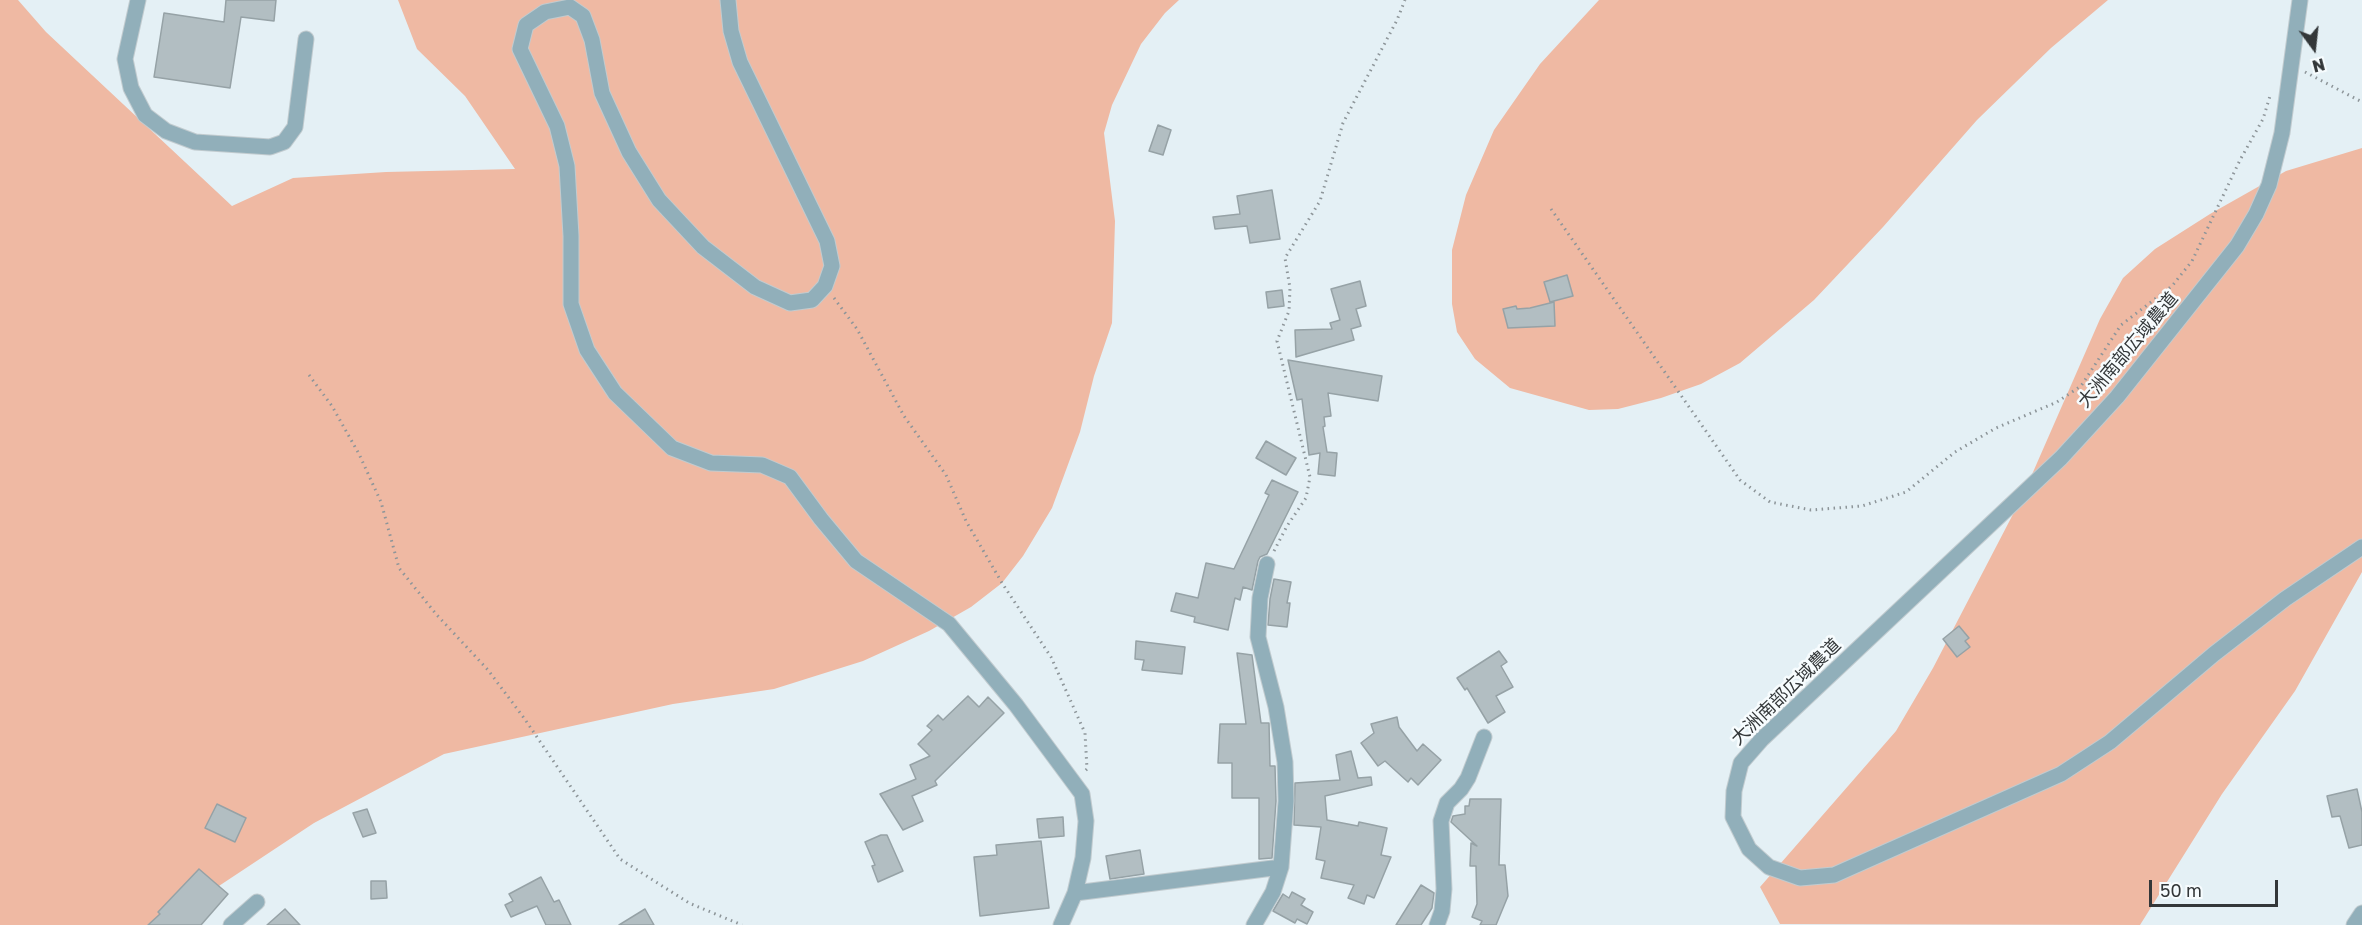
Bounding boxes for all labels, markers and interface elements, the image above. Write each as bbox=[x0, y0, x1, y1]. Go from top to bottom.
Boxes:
north arrow bbox=[2284, 18, 2344, 78]
text: N bbox=[2310, 54, 2327, 77]
street label: 大洲南部広域農道 bbox=[2073, 288, 2183, 412]
street label: 大洲南部広域農道 bbox=[1727, 634, 1845, 750]
scale bar bbox=[2152, 868, 2281, 906]
text: 50 m bbox=[2160, 879, 2202, 901]

